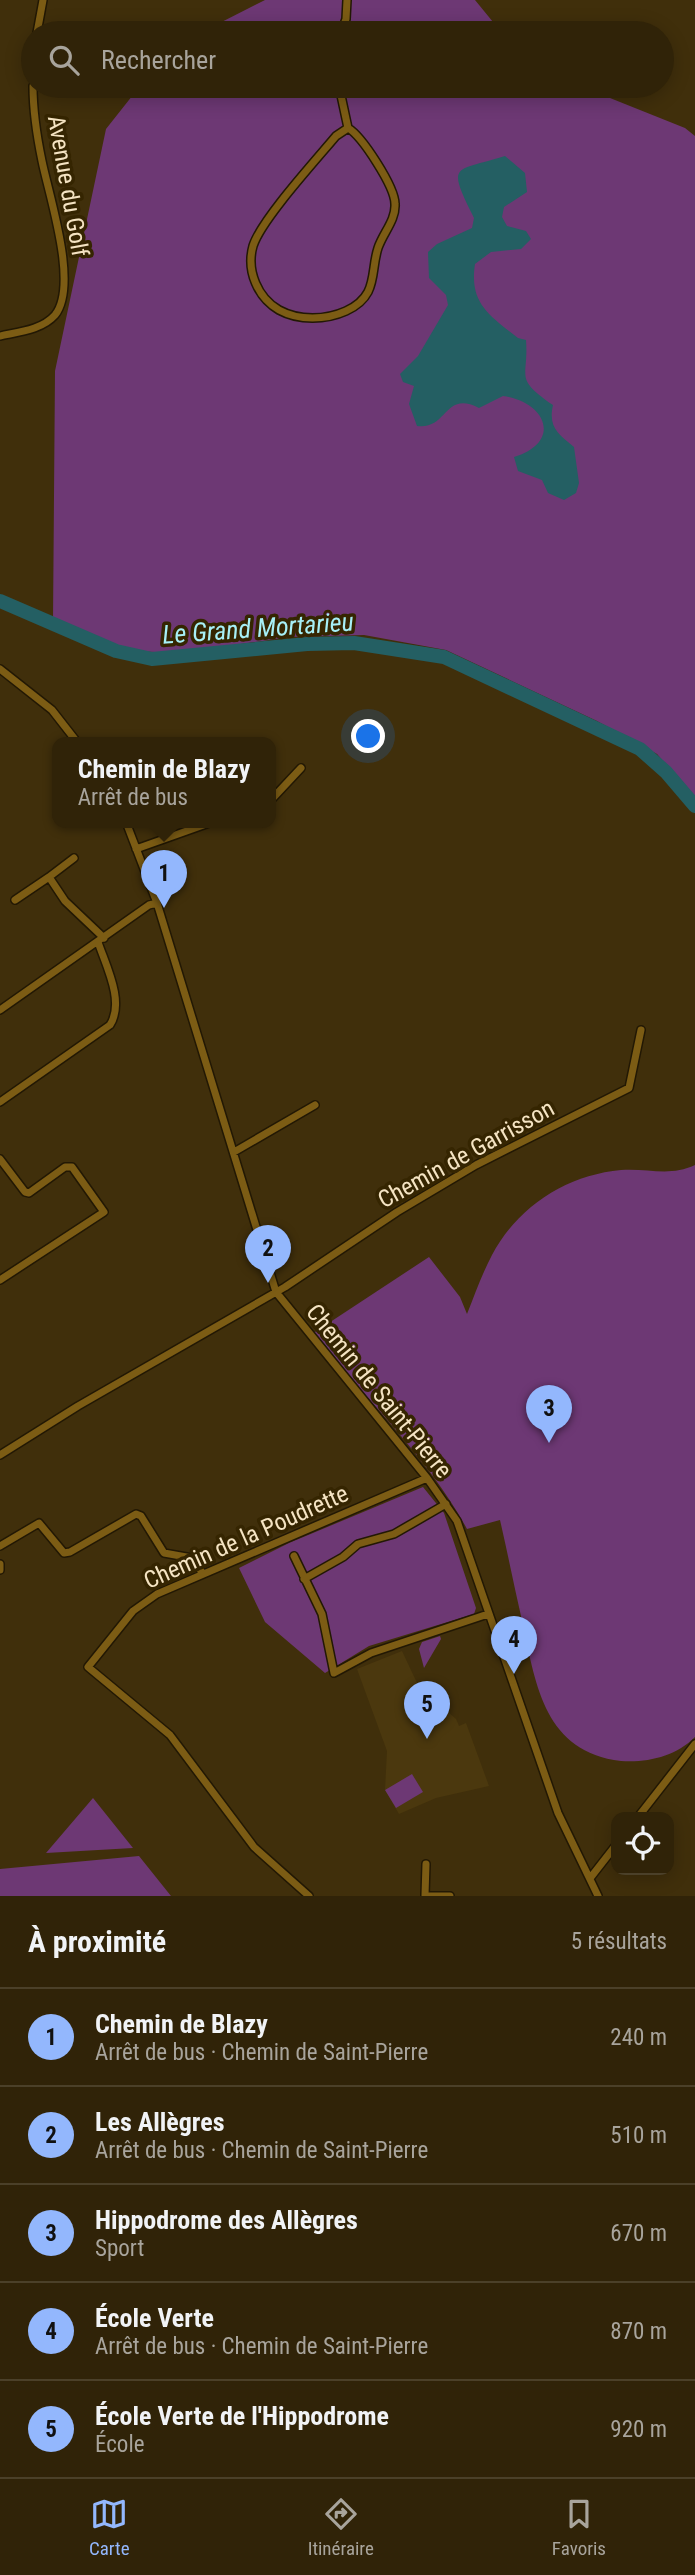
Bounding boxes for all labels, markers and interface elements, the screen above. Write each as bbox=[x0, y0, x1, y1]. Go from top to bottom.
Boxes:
search box bbox=[21, 21, 674, 98]
icon: search bbox=[45, 41, 83, 79]
text: Rechercher bbox=[101, 45, 216, 75]
street label: Avenue du Golf bbox=[42, 113, 94, 259]
water label: Le Grand Mortarieu bbox=[161, 606, 355, 650]
your location bbox=[351, 719, 385, 753]
popup bbox=[52, 737, 276, 828]
text: Chemin de Blazy bbox=[78, 754, 250, 784]
text: Arrêt de bus bbox=[78, 784, 188, 811]
pin: 1 bbox=[141, 850, 187, 908]
street label: Chemin de Garrisson bbox=[373, 1094, 559, 1214]
pin: 2 bbox=[245, 1225, 291, 1283]
street label: Chemin de Saint-Pierre bbox=[300, 1298, 458, 1484]
pin: 3 bbox=[526, 1385, 572, 1443]
street label: Chemin de la Poudrette bbox=[139, 1479, 353, 1595]
pin: 4 bbox=[491, 1616, 537, 1674]
pin: 5 bbox=[404, 1681, 450, 1739]
map controls bbox=[611, 1812, 674, 1875]
button: locate bbox=[611, 1812, 674, 1875]
text: À proximité bbox=[28, 1924, 166, 1959]
text: 5 résultats bbox=[571, 1928, 667, 1955]
text: Chemin de Blazy bbox=[95, 2009, 268, 2039]
text: 1 bbox=[45, 2024, 57, 2051]
text: 240 m bbox=[610, 2024, 667, 2051]
text: Arrêt de bus · Chemin de Saint-Pierre bbox=[95, 2039, 428, 2066]
text: Les Allègres bbox=[95, 2107, 224, 2137]
text: 2 bbox=[45, 2122, 57, 2149]
text: 510 m bbox=[610, 2122, 667, 2149]
text: Arrêt de bus · Chemin de Saint-Pierre bbox=[95, 2137, 428, 2164]
text: Hippodrome des Allègres bbox=[95, 2205, 358, 2235]
text: 3 bbox=[45, 2220, 57, 2247]
text: 670 m bbox=[610, 2220, 667, 2247]
text: Sport bbox=[95, 2235, 144, 2262]
text: École Verte bbox=[95, 2303, 214, 2333]
text: 4 bbox=[45, 2318, 57, 2345]
text: 870 m bbox=[610, 2318, 667, 2345]
text: Arrêt de bus · Chemin de Saint-Pierre bbox=[95, 2333, 428, 2360]
text: École Verte de l'Hippodrome bbox=[95, 2401, 389, 2431]
text: 5 bbox=[45, 2416, 57, 2443]
text: 920 m bbox=[610, 2416, 667, 2443]
text: École bbox=[95, 2431, 144, 2458]
tab: Carte bbox=[89, 2495, 130, 2560]
tab: Itinéraire bbox=[308, 2495, 374, 2560]
tab: Favoris bbox=[552, 2495, 606, 2560]

